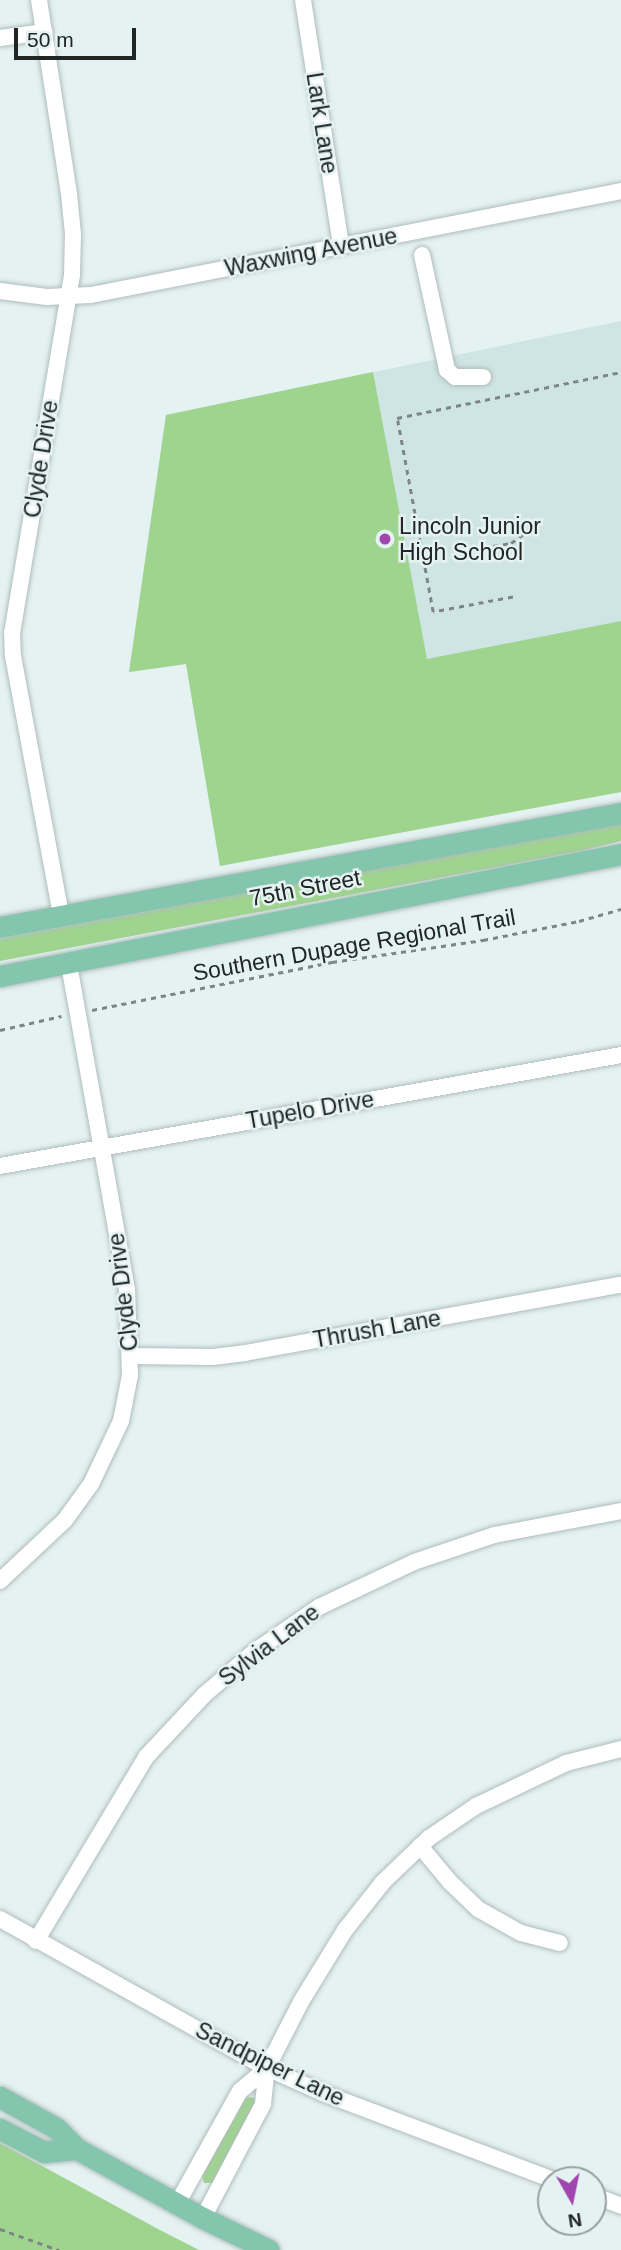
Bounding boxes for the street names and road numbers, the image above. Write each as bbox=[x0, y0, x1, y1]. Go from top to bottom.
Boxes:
street label: Lark Lane bbox=[300, 70, 344, 176]
street label: Waxwing Avenue bbox=[222, 222, 400, 282]
street label: Clyde Drive bbox=[18, 398, 64, 520]
street label: 75th Street bbox=[247, 864, 363, 912]
street label: Southern Dupage Regional Trail bbox=[190, 903, 518, 987]
street label: Tupelo Drive bbox=[244, 1085, 376, 1135]
street label: Clyde Drive bbox=[102, 1231, 144, 1353]
street label: Thrush Lane bbox=[311, 1304, 443, 1354]
street label: Sylvia Lane bbox=[213, 1598, 325, 1692]
street label: Sandpiper Lane bbox=[191, 2016, 349, 2112]

